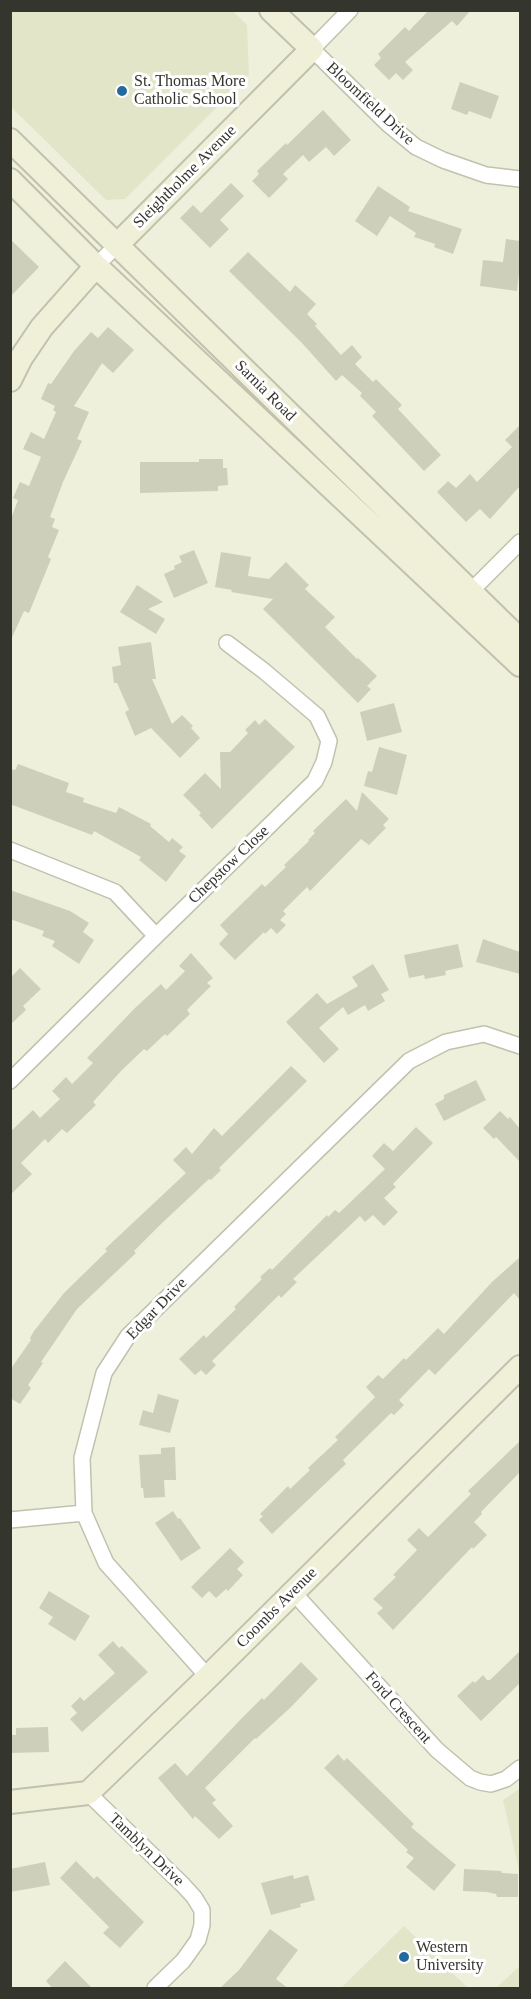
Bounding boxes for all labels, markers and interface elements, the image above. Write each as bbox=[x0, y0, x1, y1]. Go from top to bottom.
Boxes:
street label: Bloomfield Drive bbox=[322, 58, 418, 150]
place label: St. Thomas More Catholic School bbox=[134, 72, 246, 110]
marker: St. Thomas More Catholic School bbox=[115, 84, 129, 98]
street label: Sleightholme Avenue bbox=[129, 121, 241, 233]
street label: Sarnia Road bbox=[230, 356, 300, 426]
street label: Chepstow Close bbox=[185, 822, 273, 908]
street label: Edgar Drive bbox=[123, 1274, 191, 1344]
street label: Coombs Avenue bbox=[233, 1564, 321, 1652]
street label: Ford Crescent bbox=[361, 1668, 435, 1748]
street label: Tamblyn Drive bbox=[104, 1809, 188, 1891]
place label: Western University bbox=[416, 1938, 484, 1976]
marker: Western University bbox=[397, 1950, 411, 1964]

